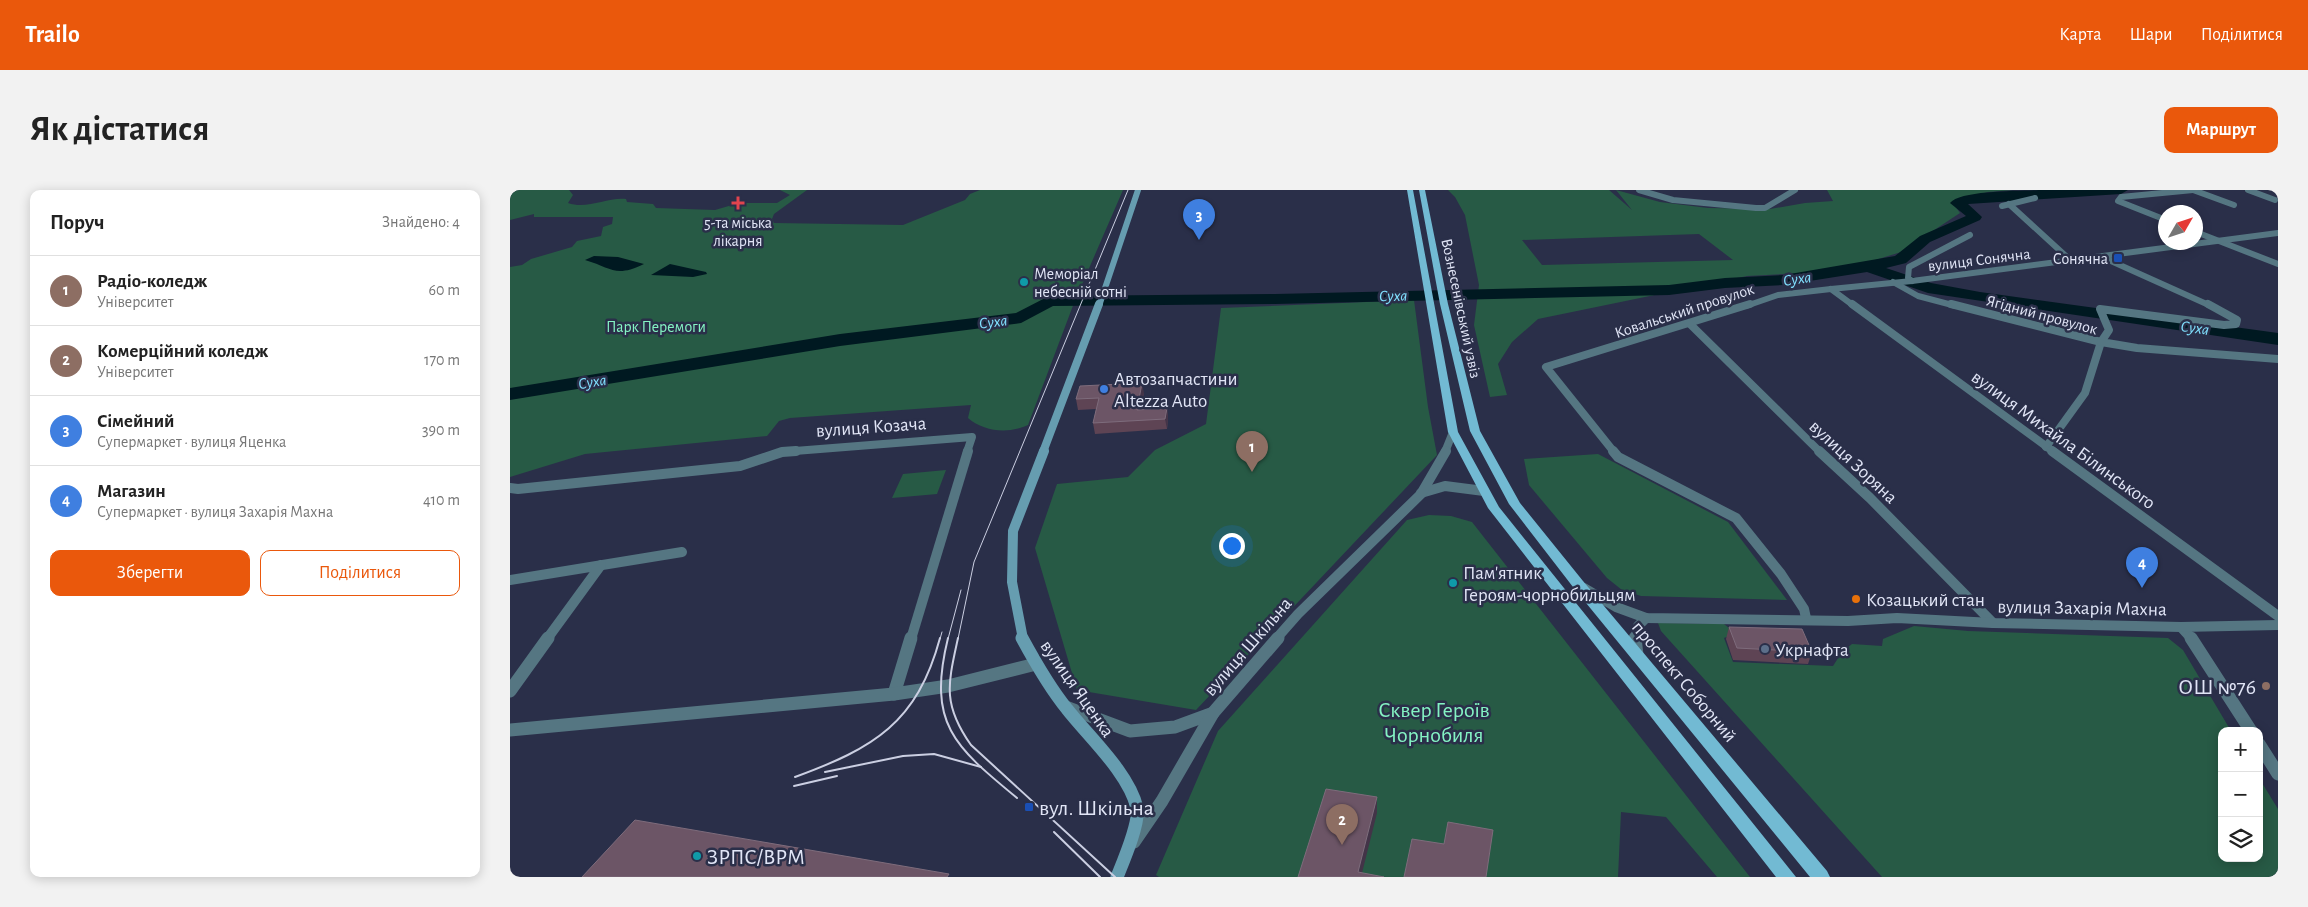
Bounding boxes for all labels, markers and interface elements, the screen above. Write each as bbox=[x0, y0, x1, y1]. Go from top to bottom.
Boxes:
text: Trailo bbox=[25, 23, 80, 47]
text: Карта bbox=[2059, 26, 2101, 44]
text: Шари bbox=[2129, 26, 2173, 44]
text: Поділитися bbox=[2201, 26, 2283, 44]
button: Маршрут bbox=[2164, 107, 2278, 153]
text: Як дістатися bbox=[30, 112, 209, 147]
marker: 5-та міська лікарня bbox=[731, 196, 745, 210]
pin: 3 bbox=[1183, 199, 1215, 240]
north arrow bbox=[2158, 205, 2203, 250]
text: Поруч bbox=[50, 212, 104, 233]
text: Знайдено: 4 bbox=[382, 214, 460, 230]
place label: 5-та міська лікарня bbox=[704, 215, 772, 249]
street label: Вознесенівський узвіз bbox=[1437, 237, 1484, 380]
street label: вулиця Сонячна bbox=[1927, 246, 2032, 275]
place label: Сонячна bbox=[2053, 251, 2108, 267]
marker: Сонячна bbox=[2112, 252, 2124, 264]
place label: Меморіал небесній сотні bbox=[1034, 266, 1127, 300]
water label: Суха bbox=[1782, 269, 1812, 289]
text: Радіо-коледж bbox=[97, 272, 207, 291]
marker: Меморіал небесній сотні bbox=[1018, 276, 1030, 288]
street label: Ковальський провулок bbox=[1613, 281, 1757, 342]
text: 1 bbox=[63, 282, 69, 298]
text: 60 m bbox=[429, 282, 460, 298]
water label: Суха bbox=[1379, 288, 1408, 304]
street label: Ягідний провулок bbox=[1984, 292, 2100, 339]
text: Університет bbox=[97, 294, 174, 310]
water label: Суха bbox=[978, 312, 1008, 332]
water label: Суха bbox=[2180, 318, 2210, 338]
park label: Парк Перемоги bbox=[606, 319, 706, 335]
text: Комерційний коледж bbox=[97, 342, 268, 361]
text: 2 bbox=[62, 352, 70, 368]
text: 170 m bbox=[424, 352, 460, 368]
text: Університет bbox=[97, 364, 174, 380]
street label: вулиця Михайла Білинського bbox=[1968, 367, 2159, 513]
place label: Автозапчастини Altezza Auto bbox=[1114, 370, 1237, 411]
water label: Суха bbox=[577, 372, 608, 392]
marker: Автозапчастини Altezza Auto bbox=[1098, 383, 1110, 395]
text: Сімейний bbox=[97, 412, 174, 431]
street label: вулиця Козача bbox=[815, 414, 927, 441]
street label: вулиця Зоряна bbox=[1805, 417, 1901, 508]
text: 3 bbox=[63, 422, 69, 438]
text: 390 m bbox=[422, 422, 460, 438]
pin: 1 bbox=[1236, 431, 1268, 472]
text: Супермаркет · вулиця Яценка bbox=[97, 434, 286, 450]
text: Магазин bbox=[97, 482, 166, 501]
text: 4 bbox=[62, 492, 70, 508]
text: 410 m bbox=[423, 492, 460, 508]
text: Супермаркет · вулиця Захарія Махна bbox=[97, 504, 333, 520]
your location bbox=[1219, 533, 1245, 559]
pin: 4 bbox=[2126, 547, 2158, 588]
button: Зберегти bbox=[50, 550, 250, 596]
button: Поділитися bbox=[260, 550, 460, 596]
place label: Пам'ятник Героям-чорнобильцям bbox=[1463, 564, 1636, 605]
marker: Пам'ятник Героям-чорнобильцям bbox=[1447, 577, 1459, 589]
place label: Козацький стан bbox=[1866, 591, 1985, 610]
marker: Козацький стан bbox=[1850, 593, 1862, 605]
street label: вулиця Шкільна bbox=[1200, 594, 1296, 700]
street label: вулиця Захарія Махна bbox=[1997, 598, 2167, 619]
street label: проспект Соборний bbox=[1628, 618, 1740, 746]
street label: вулиця Яценка bbox=[1036, 637, 1117, 741]
place label: Укрнафта bbox=[1775, 641, 1849, 660]
marker: Укрнафта bbox=[1759, 643, 1771, 655]
place label: ОШ №76 bbox=[2178, 676, 2256, 698]
marker: ОШ №76 bbox=[2260, 680, 2272, 692]
park label: Сквер Героїв Чорнобиля bbox=[1378, 699, 1490, 746]
map controls bbox=[2218, 727, 2263, 862]
button: + bbox=[2218, 727, 2263, 772]
button: − bbox=[2218, 772, 2263, 817]
place label: вул. Шкільна bbox=[1039, 797, 1154, 819]
marker: вул. Шкільна bbox=[1023, 801, 1035, 813]
pin: 2 bbox=[1326, 804, 1358, 845]
button: layers bbox=[2218, 817, 2263, 862]
place label: ЗРПС/ВРМ bbox=[707, 846, 805, 868]
marker: ЗРПС/ВРМ bbox=[691, 850, 703, 862]

